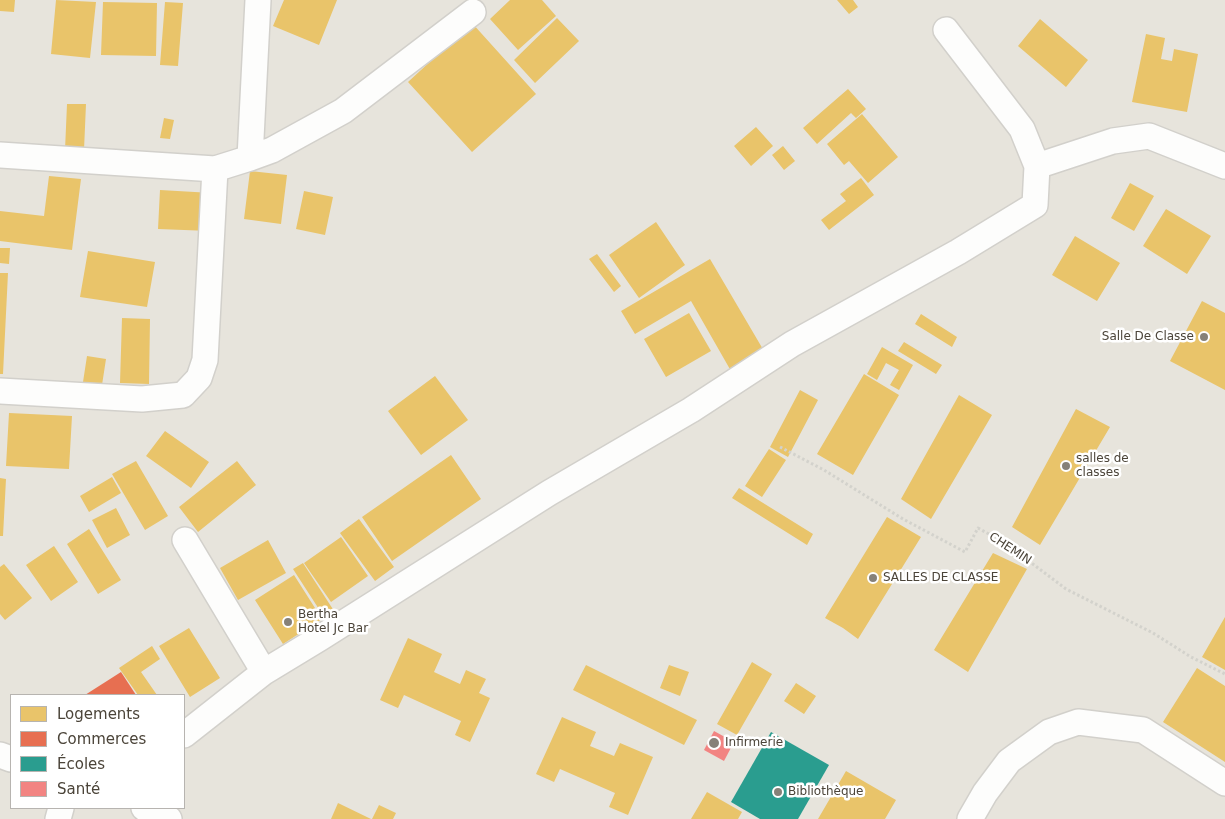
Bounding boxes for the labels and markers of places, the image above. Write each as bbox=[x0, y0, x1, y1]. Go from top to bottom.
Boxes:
place label: Salle De Classe bbox=[1102, 330, 1194, 344]
marker: Salle De Classe bbox=[1198, 331, 1210, 343]
place label: salles de classes bbox=[1076, 452, 1129, 480]
marker: salles de classes bbox=[1060, 460, 1072, 472]
place label: SALLES DE CLASSE bbox=[883, 571, 998, 585]
marker: SALLES DE CLASSE bbox=[867, 572, 879, 584]
place label: Bertha Hotel Jc Bar bbox=[298, 608, 368, 636]
marker: Bertha Hotel Jc Bar bbox=[282, 616, 294, 628]
marker: Infirmerie bbox=[707, 736, 721, 750]
place label: Infirmerie bbox=[725, 736, 783, 750]
place label: Bibliothèque bbox=[788, 785, 863, 799]
marker: Bibliothèque bbox=[772, 786, 784, 798]

